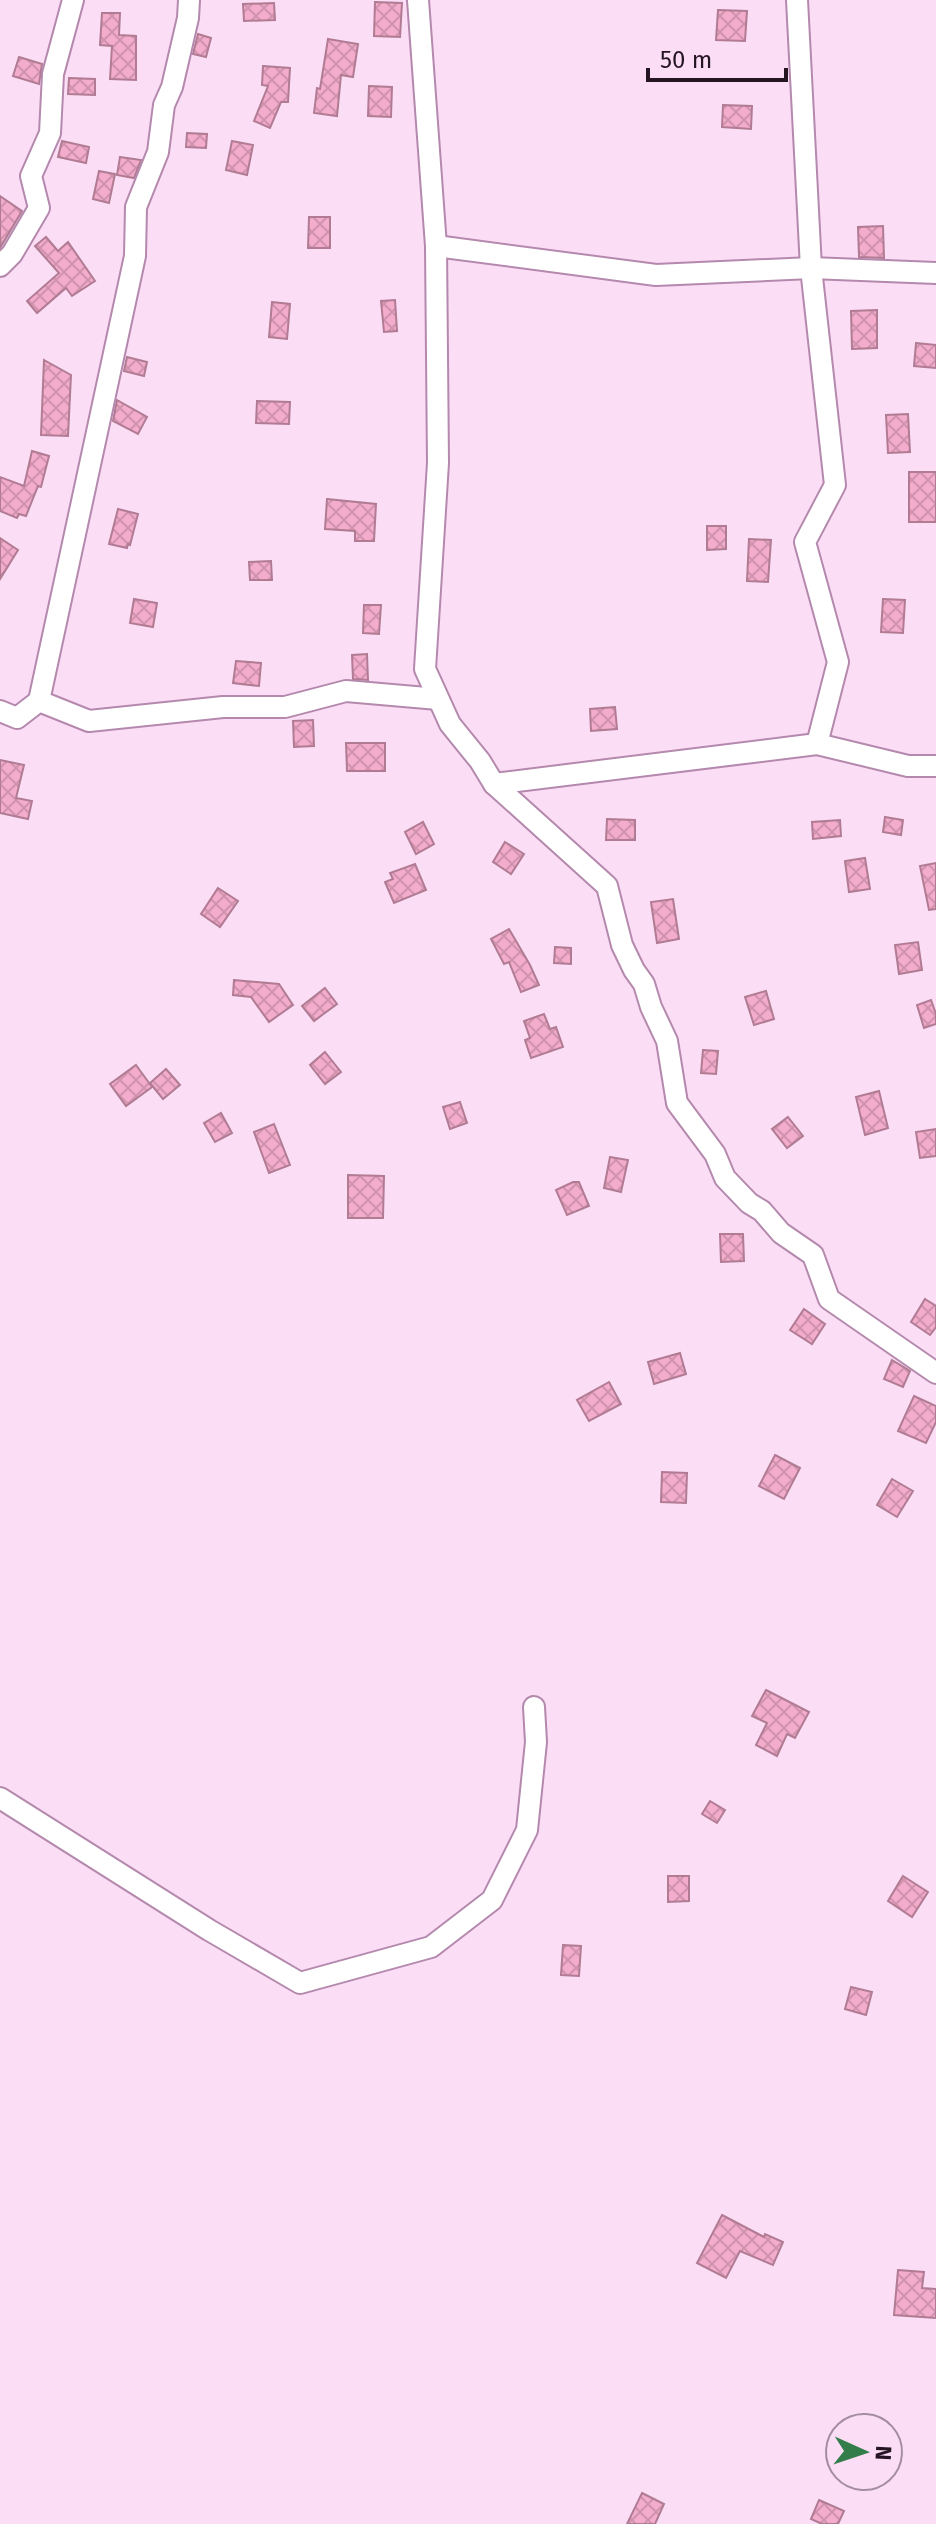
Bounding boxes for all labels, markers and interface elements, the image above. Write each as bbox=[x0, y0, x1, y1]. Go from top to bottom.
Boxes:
scale bar bbox=[648, 32, 786, 82]
text: 50 m bbox=[660, 46, 712, 74]
north arrow bbox=[824, 2412, 904, 2492]
text: N bbox=[870, 2445, 897, 2461]

